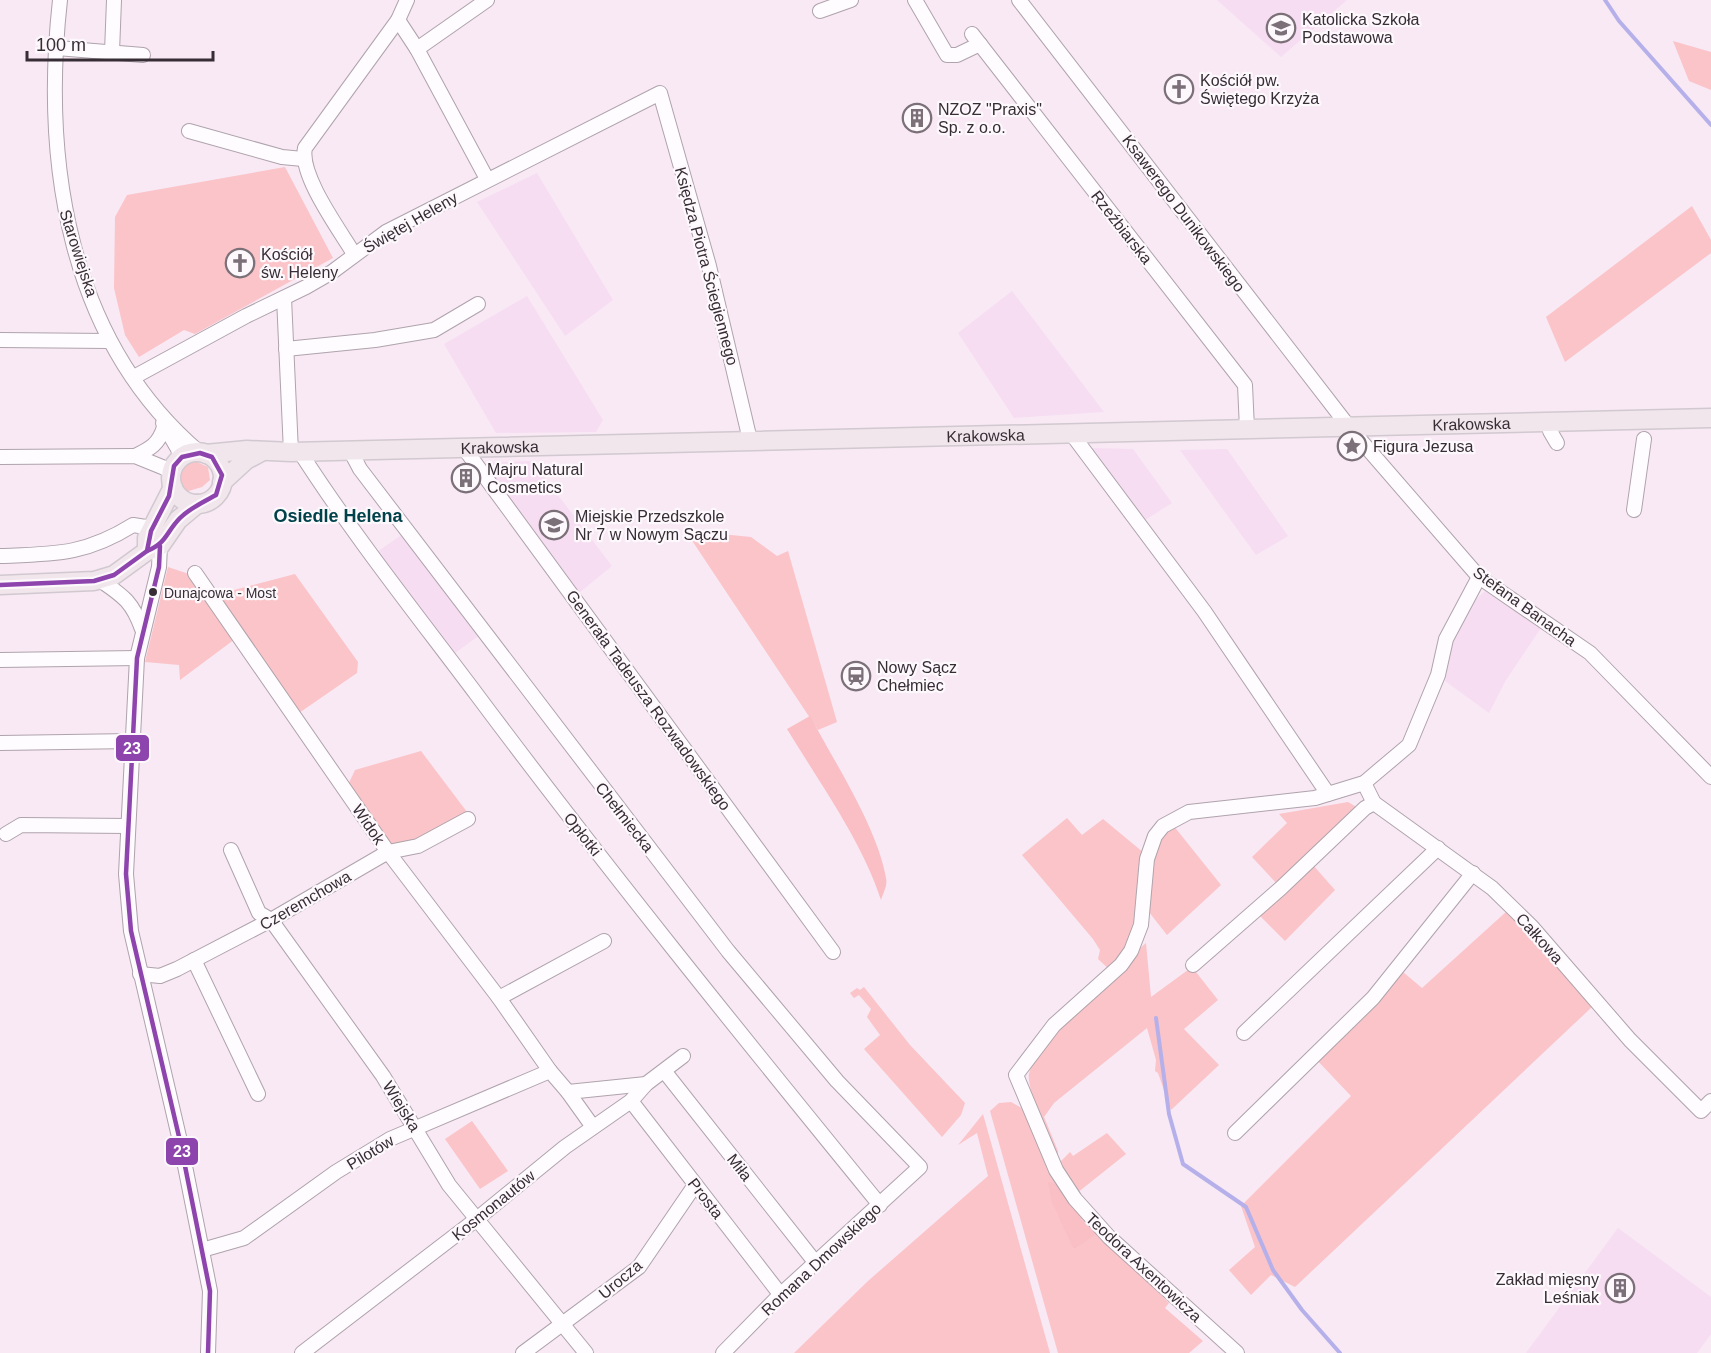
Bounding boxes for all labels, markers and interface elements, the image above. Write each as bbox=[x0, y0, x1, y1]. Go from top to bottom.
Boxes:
place label: Katolicka Szkoła Podstawowa bbox=[1302, 11, 1419, 46]
school or university icon: Katolicka Szkoła Podstawowa bbox=[1265, 12, 1297, 44]
scale bar bbox=[27, 24, 213, 62]
text: 100 m bbox=[36, 35, 86, 55]
place label: Kościół pw. Świętego Krzyża bbox=[1200, 72, 1319, 107]
church icon: Kościół pw. Świętego Krzyża bbox=[1163, 73, 1195, 105]
place label: NZOZ "Praxis" Sp. z o.o. bbox=[938, 101, 1042, 136]
building icon: NZOZ "Praxis" Sp. z o.o. bbox=[901, 102, 933, 134]
street label: Ksawerego Dunikowskiego bbox=[1119, 131, 1248, 295]
street label: Księdza Piotra Ściegiennego bbox=[672, 165, 742, 367]
street label: Rzeźbiarska bbox=[1088, 187, 1155, 267]
street label: Świętej Heleny bbox=[360, 188, 460, 256]
street label: Starowiejska bbox=[56, 207, 101, 299]
place label: Kościół św. Heleny bbox=[261, 246, 338, 281]
church icon: Kościół św. Heleny bbox=[224, 247, 256, 279]
street label: Krakowska bbox=[1432, 415, 1511, 434]
street label: Krakowska bbox=[946, 426, 1025, 445]
place icon: Figura Jezusa bbox=[1336, 430, 1368, 462]
street label: Krakowska bbox=[460, 438, 539, 457]
place label: Figura Jezusa bbox=[1373, 438, 1474, 455]
place label: Majru Natural Cosmetics bbox=[487, 461, 583, 496]
building icon: Majru Natural Cosmetics bbox=[450, 462, 482, 494]
district label: Osiedle Helena bbox=[273, 506, 404, 526]
place label: Miejskie Przedszkole Nr 7 w Nowym Sączu bbox=[575, 508, 728, 543]
school or university icon: Miejskie Przedszkole Nr 7 w Nowym Sączu bbox=[538, 509, 570, 541]
street label: Stefana Banacha bbox=[1470, 563, 1579, 649]
place label: Dunajcowa - Most bbox=[164, 585, 276, 601]
marker: Dunajcowa - Most bbox=[147, 586, 159, 598]
street label: Generała Tadeusza Rozwadowskiego bbox=[563, 587, 734, 814]
place label: Nowy Sącz Chełmiec bbox=[877, 659, 957, 694]
station icon: Nowy Sącz Chełmiec bbox=[840, 660, 872, 692]
line badge: 23 bbox=[115, 734, 150, 762]
text: 23 bbox=[123, 740, 141, 757]
street label: Chełmiecka bbox=[592, 779, 657, 856]
street label: Widok bbox=[349, 801, 389, 848]
street label: Opłotki bbox=[561, 809, 605, 859]
street label: Czeremchowa bbox=[257, 867, 354, 933]
street label: Całkowa bbox=[1513, 910, 1567, 967]
street label: Wiejska bbox=[380, 1078, 424, 1135]
street label: Pilotów bbox=[344, 1132, 397, 1173]
line badge: 23 bbox=[165, 1137, 199, 1166]
text: 23 bbox=[173, 1143, 191, 1160]
street label: Miła bbox=[724, 1151, 755, 1184]
street label: Kosmonautów bbox=[449, 1167, 538, 1244]
street label: Prosta bbox=[685, 1175, 727, 1222]
street label: Romana Dmowskiego bbox=[758, 1200, 884, 1319]
street label: Teodora Axentowicza bbox=[1083, 1210, 1205, 1325]
street label: Urocza bbox=[595, 1257, 645, 1302]
place label: Zakład mięsny Leśniak bbox=[1496, 1271, 1600, 1306]
building icon: Zakład mięsny Leśniak bbox=[1604, 1272, 1636, 1304]

